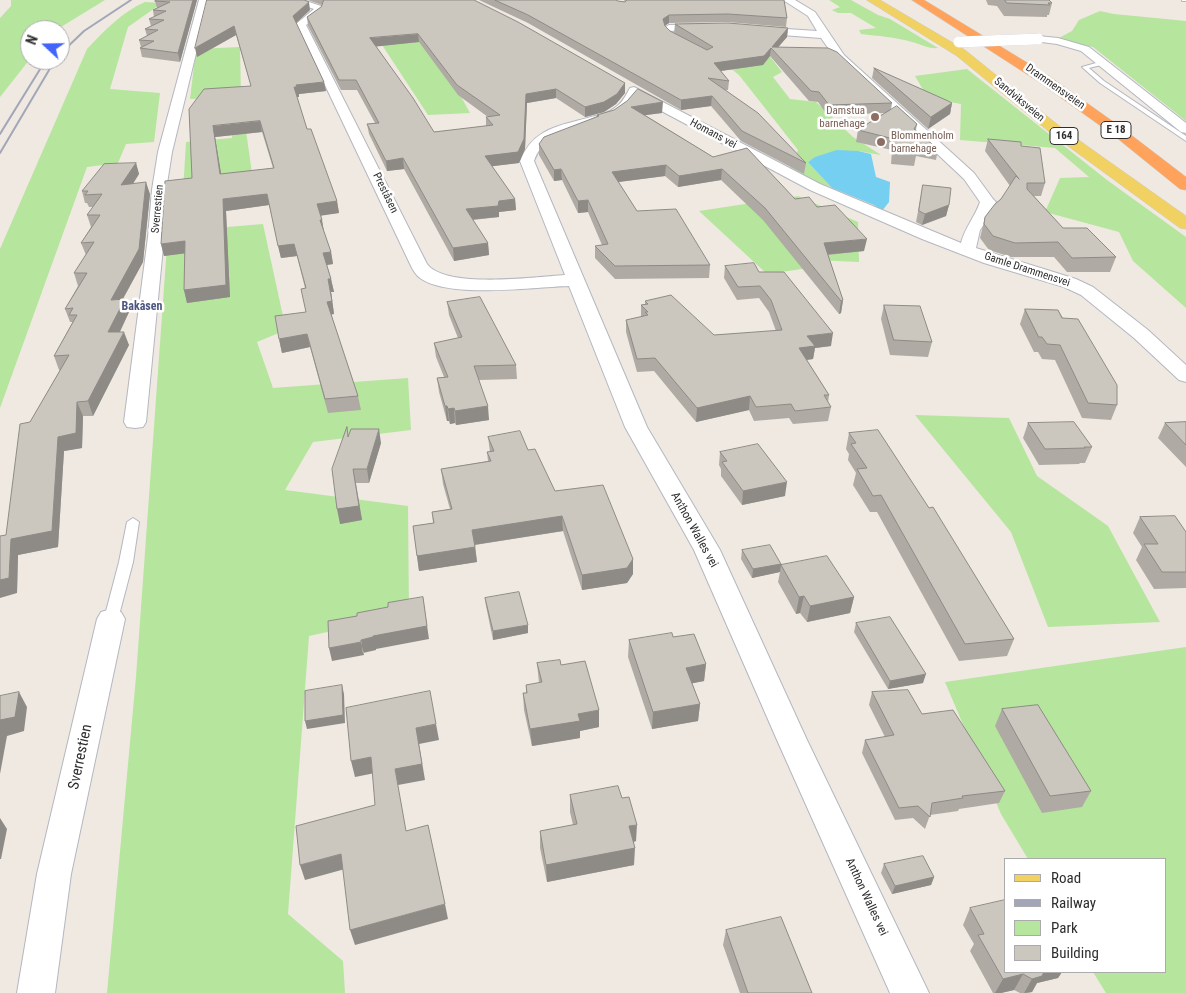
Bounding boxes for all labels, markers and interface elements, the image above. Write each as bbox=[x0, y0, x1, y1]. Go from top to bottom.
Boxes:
north arrow bbox=[20, 20, 70, 70]
text: N bbox=[23, 33, 41, 47]
street label: Drammensveien bbox=[1023, 62, 1087, 112]
street label: Sandviksveien bbox=[991, 75, 1047, 125]
place label: Damstua barnehage bbox=[819, 104, 865, 130]
marker: Damstua barnehage bbox=[869, 111, 881, 123]
street label: Homans vei bbox=[687, 116, 739, 152]
road number: E 18 bbox=[1101, 122, 1131, 138]
road number: 164 bbox=[1050, 128, 1078, 144]
place label: Blommenholm barnehage bbox=[891, 129, 954, 155]
marker: Blommenholm barnehage bbox=[875, 136, 887, 148]
street label: Preståsen bbox=[370, 171, 400, 215]
street label: Sverrestien bbox=[149, 184, 167, 234]
street label: Gamle Drammensvei bbox=[982, 250, 1072, 290]
district label: Bakåsen bbox=[122, 300, 162, 314]
street label: Anthon Walles vei bbox=[667, 490, 721, 570]
street label: Sverrestien bbox=[65, 723, 97, 791]
street label: Anthon Walles vei bbox=[842, 856, 890, 938]
legend bbox=[1004, 858, 1166, 973]
text: Road bbox=[1051, 869, 1081, 887]
text: Railway bbox=[1051, 894, 1096, 912]
text: Park bbox=[1051, 919, 1078, 937]
text: Building bbox=[1051, 944, 1099, 962]

